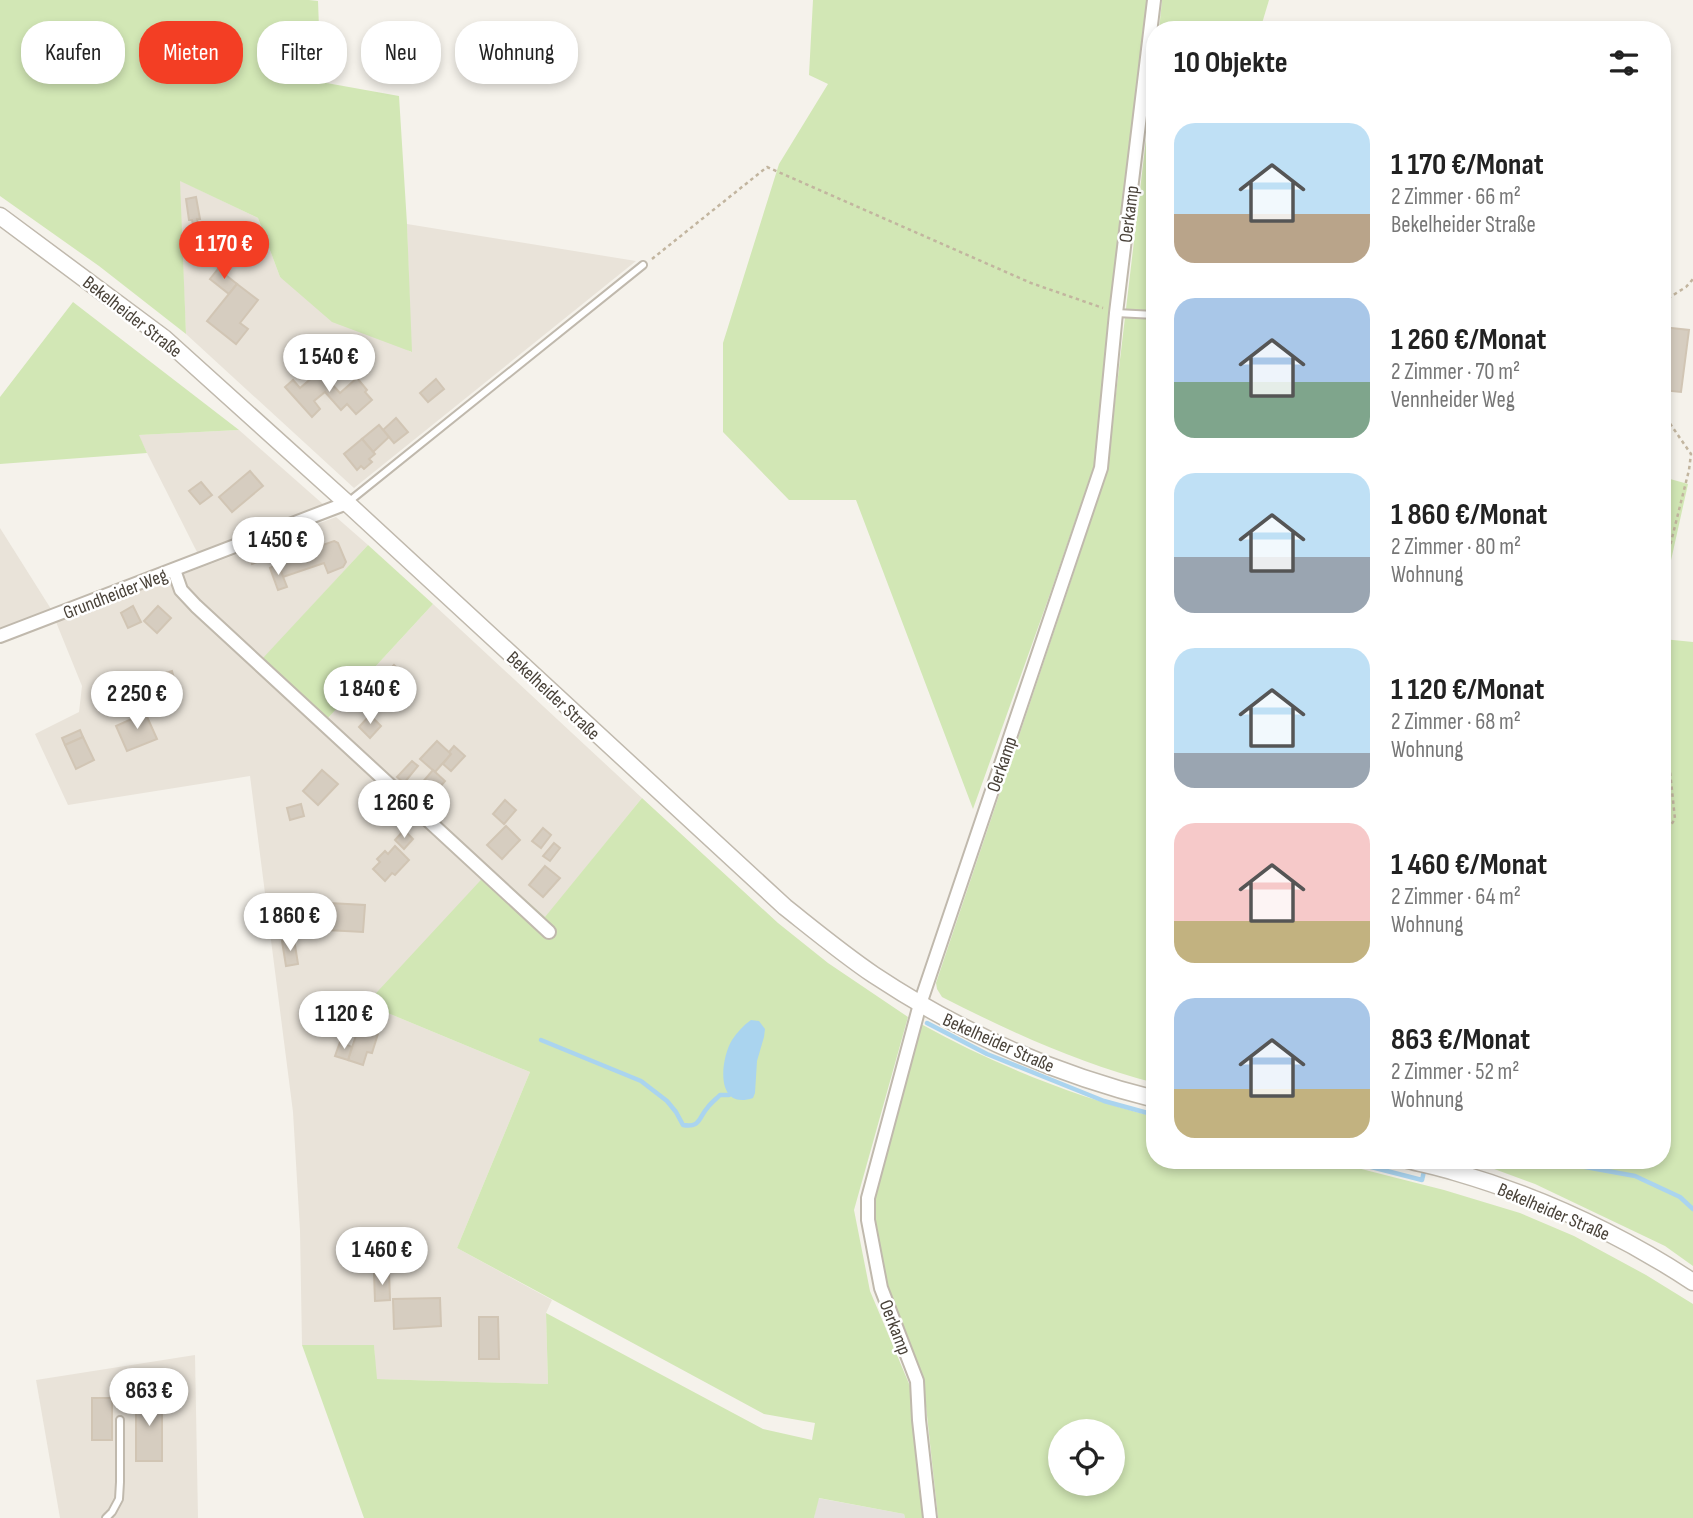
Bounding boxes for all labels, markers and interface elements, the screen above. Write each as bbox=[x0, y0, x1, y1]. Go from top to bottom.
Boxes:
chip: Kaufen bbox=[21, 21, 125, 84]
chip: Mieten bbox=[139, 21, 243, 84]
chip: Filter bbox=[257, 21, 347, 84]
chip: Neu bbox=[361, 21, 441, 84]
chip: Wohnung bbox=[455, 21, 578, 84]
icon: filters bbox=[1605, 44, 1643, 82]
text: 10 Objekte bbox=[1174, 45, 1287, 81]
text: 1 170 €/Monat bbox=[1391, 147, 1544, 183]
icon: home bbox=[1230, 151, 1314, 235]
text: 2 Zimmer · 66 m² bbox=[1391, 183, 1521, 211]
street label: Oerkamp bbox=[1115, 184, 1144, 244]
text: Bekelheider Straße bbox=[1391, 211, 1536, 239]
pin: 1 170 € bbox=[159, 222, 289, 281]
text: 1 170 € bbox=[195, 230, 253, 258]
street label: Bekelheider Straße bbox=[78, 271, 186, 363]
text: 1 260 €/Monat bbox=[1391, 322, 1546, 358]
icon: home bbox=[1230, 326, 1314, 410]
pin: 1 540 € bbox=[264, 334, 394, 394]
text: 1 540 € bbox=[299, 343, 359, 371]
text: 2 Zimmer · 70 m² bbox=[1391, 358, 1520, 386]
text: Vennheider Weg bbox=[1391, 386, 1515, 414]
text: 1 860 €/Monat bbox=[1391, 497, 1547, 533]
icon: home bbox=[1230, 501, 1314, 585]
pin: 1 450 € bbox=[213, 518, 343, 577]
text: 1 450 € bbox=[248, 526, 308, 554]
text: 2 Zimmer · 80 m² bbox=[1391, 533, 1521, 561]
text: Wohnung bbox=[1391, 561, 1463, 589]
street label: Grundheider Weg bbox=[60, 564, 171, 625]
street label: Bekelheider Straße bbox=[501, 647, 605, 745]
pin: 1 840 € bbox=[305, 666, 435, 726]
pin: 2 250 € bbox=[72, 672, 202, 731]
text: 1 120 €/Monat bbox=[1391, 672, 1544, 708]
text: 1 840 € bbox=[340, 675, 400, 703]
icon: home bbox=[1230, 676, 1314, 760]
text: 2 250 € bbox=[107, 680, 167, 708]
text: 2 Zimmer · 68 m² bbox=[1391, 708, 1521, 736]
street label: Oerkamp bbox=[982, 734, 1023, 795]
text: Wohnung bbox=[1391, 736, 1463, 764]
pin: 1 260 € bbox=[339, 780, 469, 840]
text: 1 260 € bbox=[374, 789, 434, 817]
text: 1 460 €/Monat bbox=[1391, 847, 1547, 883]
icon: home bbox=[1230, 851, 1314, 935]
text: 2 Zimmer · 64 m² bbox=[1391, 883, 1521, 911]
pin: 1 860 € bbox=[225, 894, 355, 953]
text: 1 860 € bbox=[260, 902, 320, 930]
text: Wohnung bbox=[1391, 911, 1463, 939]
pin: 1 120 € bbox=[279, 992, 409, 1051]
text: 1 120 € bbox=[315, 1000, 373, 1028]
street label: Bekelheider Straße bbox=[939, 1009, 1058, 1078]
text: 863 €/Monat bbox=[1391, 1022, 1530, 1058]
icon: home bbox=[1230, 1026, 1314, 1110]
text: 2 Zimmer · 52 m² bbox=[1391, 1058, 1520, 1086]
text: Wohnung bbox=[1391, 1086, 1463, 1114]
street label: Bekelheider Straße bbox=[1494, 1178, 1613, 1246]
pin: 1 460 € bbox=[317, 1228, 447, 1287]
text: 1 460 € bbox=[352, 1236, 412, 1264]
street label: Oerkamp bbox=[874, 1297, 916, 1358]
pin: 863 € bbox=[100, 1368, 198, 1428]
text: 863 € bbox=[125, 1377, 173, 1405]
map controls bbox=[1048, 1419, 1125, 1496]
button: locate bbox=[1048, 1419, 1125, 1496]

